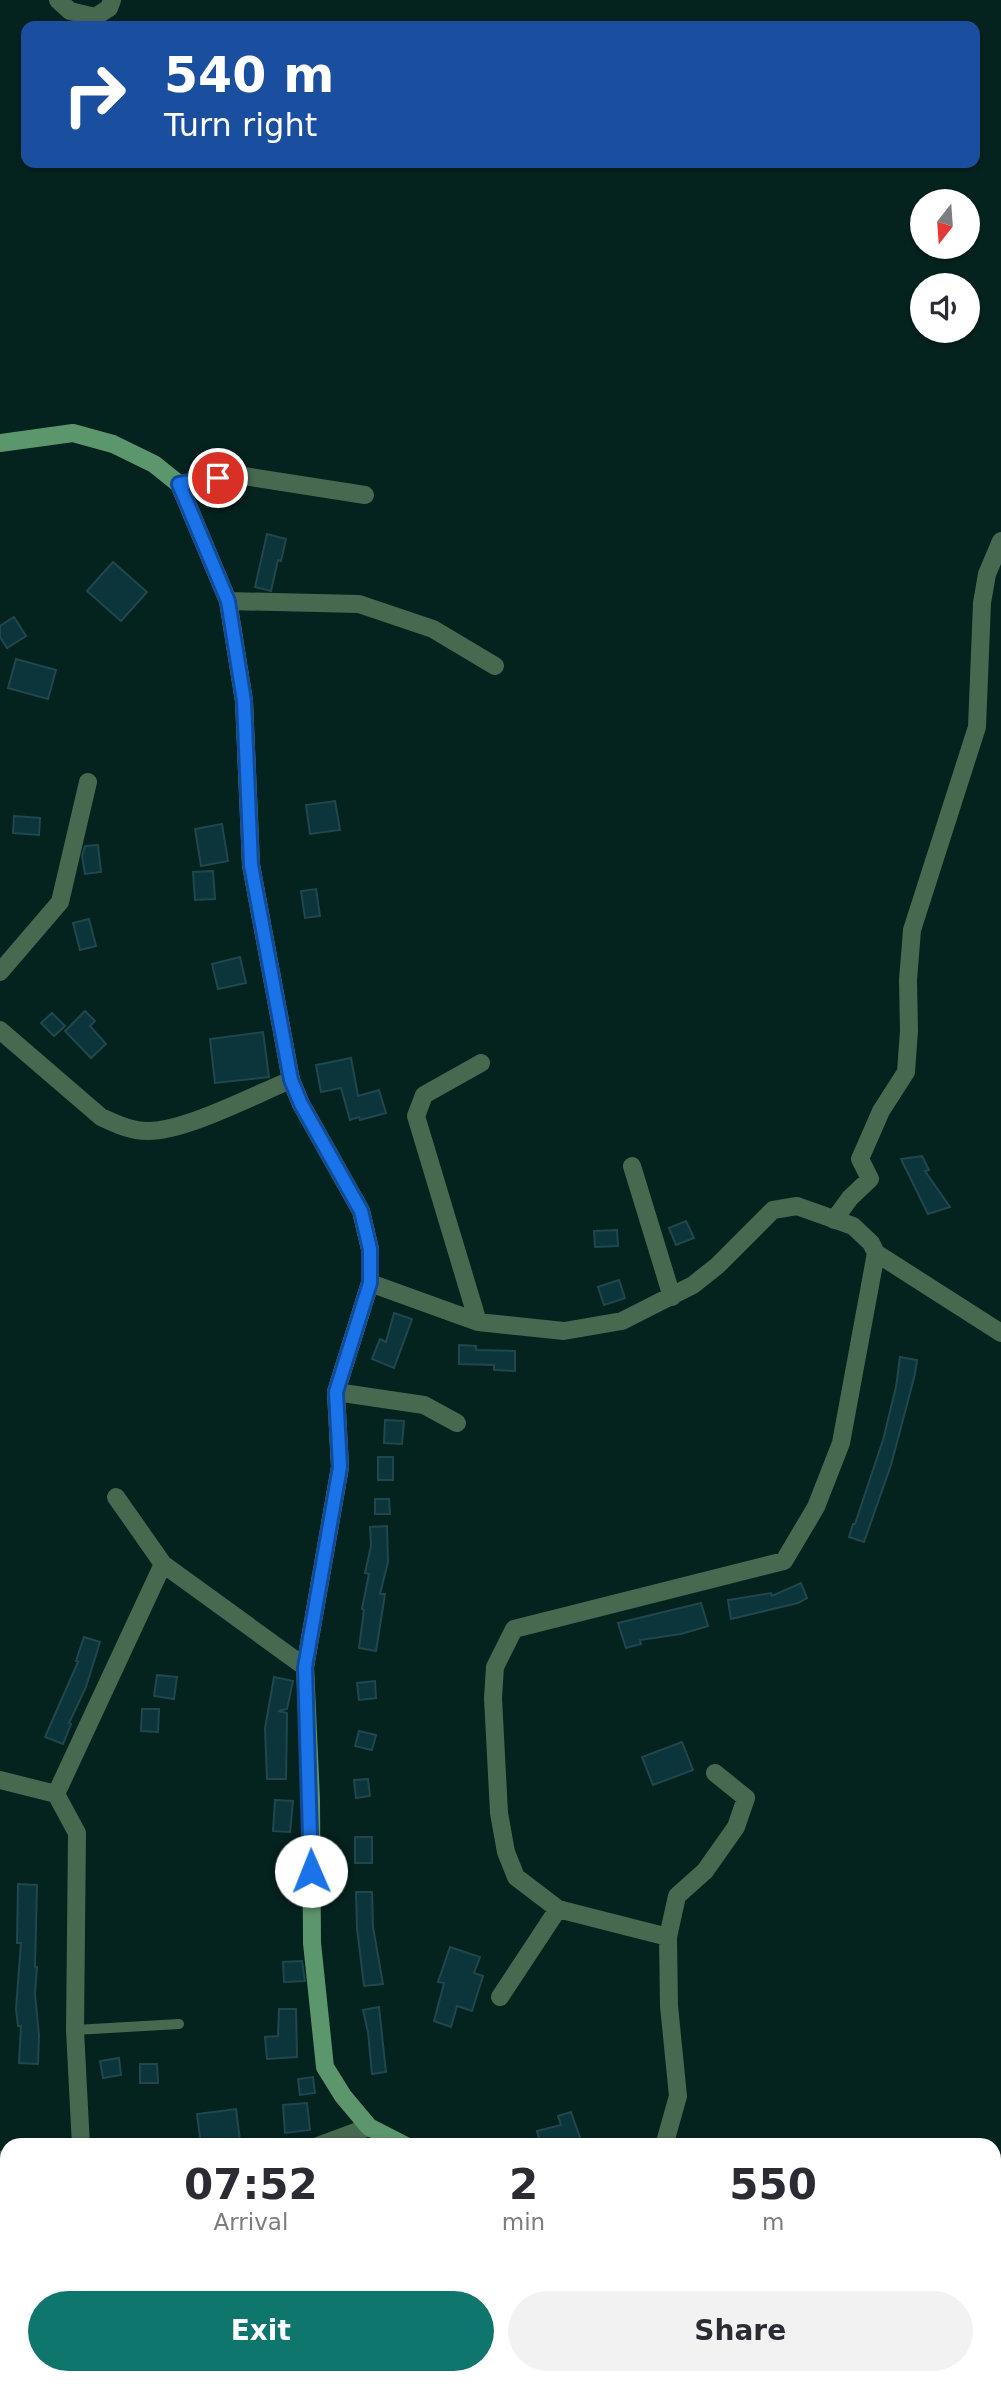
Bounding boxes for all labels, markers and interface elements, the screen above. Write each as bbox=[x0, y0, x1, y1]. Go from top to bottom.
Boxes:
text: 540 m bbox=[164, 47, 334, 104]
icon: right bbox=[49, 49, 140, 140]
text: Turn right bbox=[164, 106, 317, 144]
north arrow bbox=[910, 189, 980, 259]
map controls bbox=[910, 189, 980, 343]
button: sound bbox=[910, 273, 980, 343]
pin bbox=[188, 448, 248, 508]
icon: arrive bbox=[199, 459, 237, 497]
position arrow bbox=[274, 1834, 348, 1908]
text: 07:52 bbox=[184, 2160, 318, 2209]
text: 2 bbox=[509, 2160, 538, 2209]
text: 550 bbox=[729, 2160, 817, 2209]
text: Arrival bbox=[214, 2209, 288, 2235]
text: min bbox=[502, 2209, 545, 2235]
text: m bbox=[762, 2209, 784, 2235]
button: Exit bbox=[28, 2291, 494, 2371]
button: Share bbox=[508, 2291, 973, 2371]

